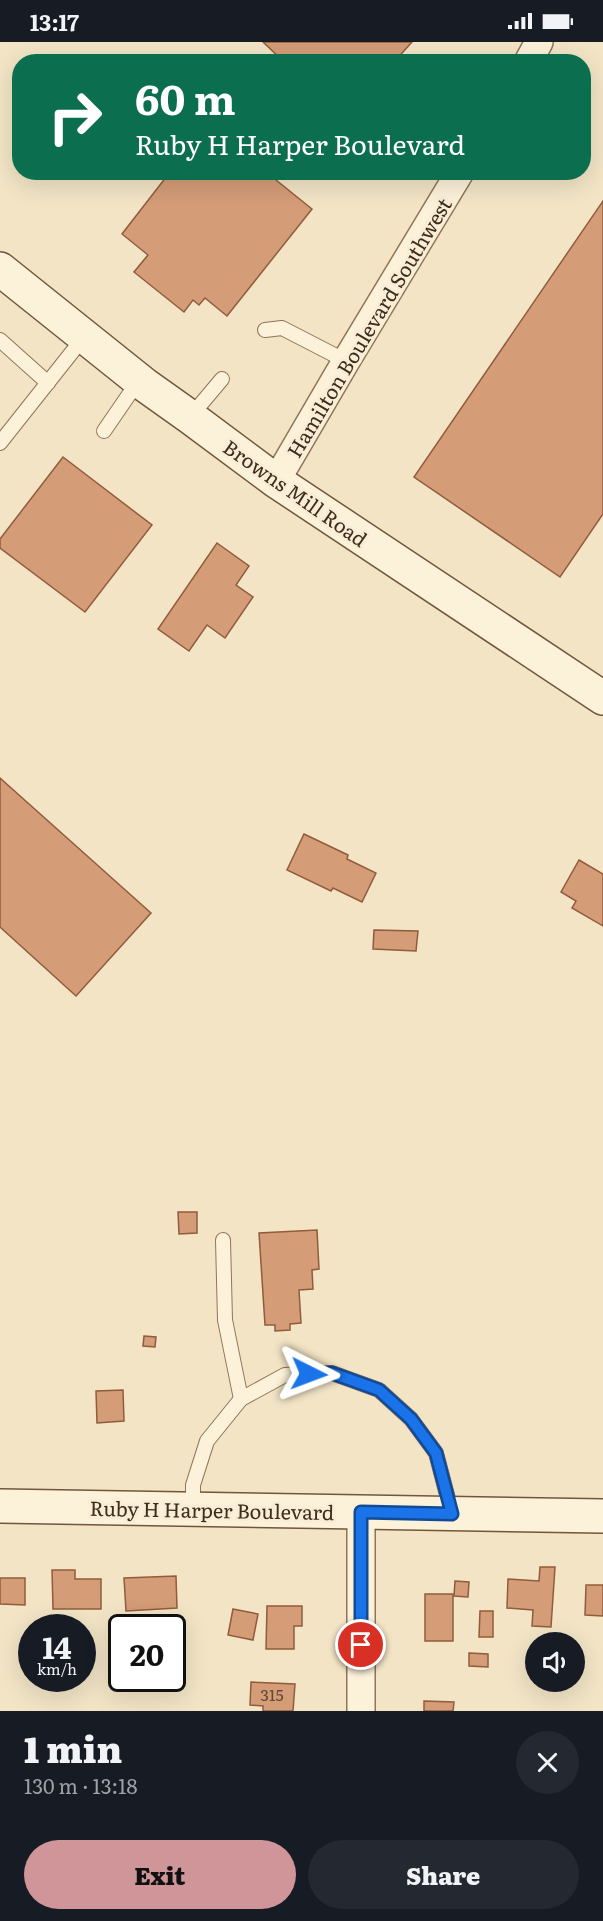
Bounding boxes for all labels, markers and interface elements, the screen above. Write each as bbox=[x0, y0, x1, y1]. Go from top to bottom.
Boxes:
text: 13:17 bbox=[30, 5, 79, 38]
text: 60 m bbox=[135, 66, 236, 128]
icon: right bbox=[36, 78, 114, 156]
text: Ruby H Harper Boulevard bbox=[135, 123, 465, 163]
street label: Hamilton Boulevard Southwest bbox=[278, 191, 458, 463]
street label: Browns Mill Road bbox=[218, 431, 374, 553]
position arrow bbox=[277, 1342, 341, 1406]
street label: Ruby H Harper Boulevard bbox=[89, 1492, 335, 1526]
speed limit sign: 20 bbox=[108, 1614, 186, 1692]
pin bbox=[335, 1619, 386, 1670]
text: 14 bbox=[42, 1624, 72, 1668]
icon: arrive bbox=[344, 1628, 377, 1661]
map controls bbox=[525, 1632, 585, 1692]
button: sound bbox=[525, 1632, 585, 1692]
text: km/h bbox=[37, 1657, 77, 1680]
house number: 315 bbox=[260, 1682, 284, 1706]
text: 1 min bbox=[24, 1721, 122, 1774]
button: close bbox=[516, 1731, 579, 1794]
text: 130 m · 13:18 bbox=[24, 1770, 137, 1800]
button: Exit bbox=[24, 1840, 296, 1909]
button: Share bbox=[308, 1840, 579, 1909]

